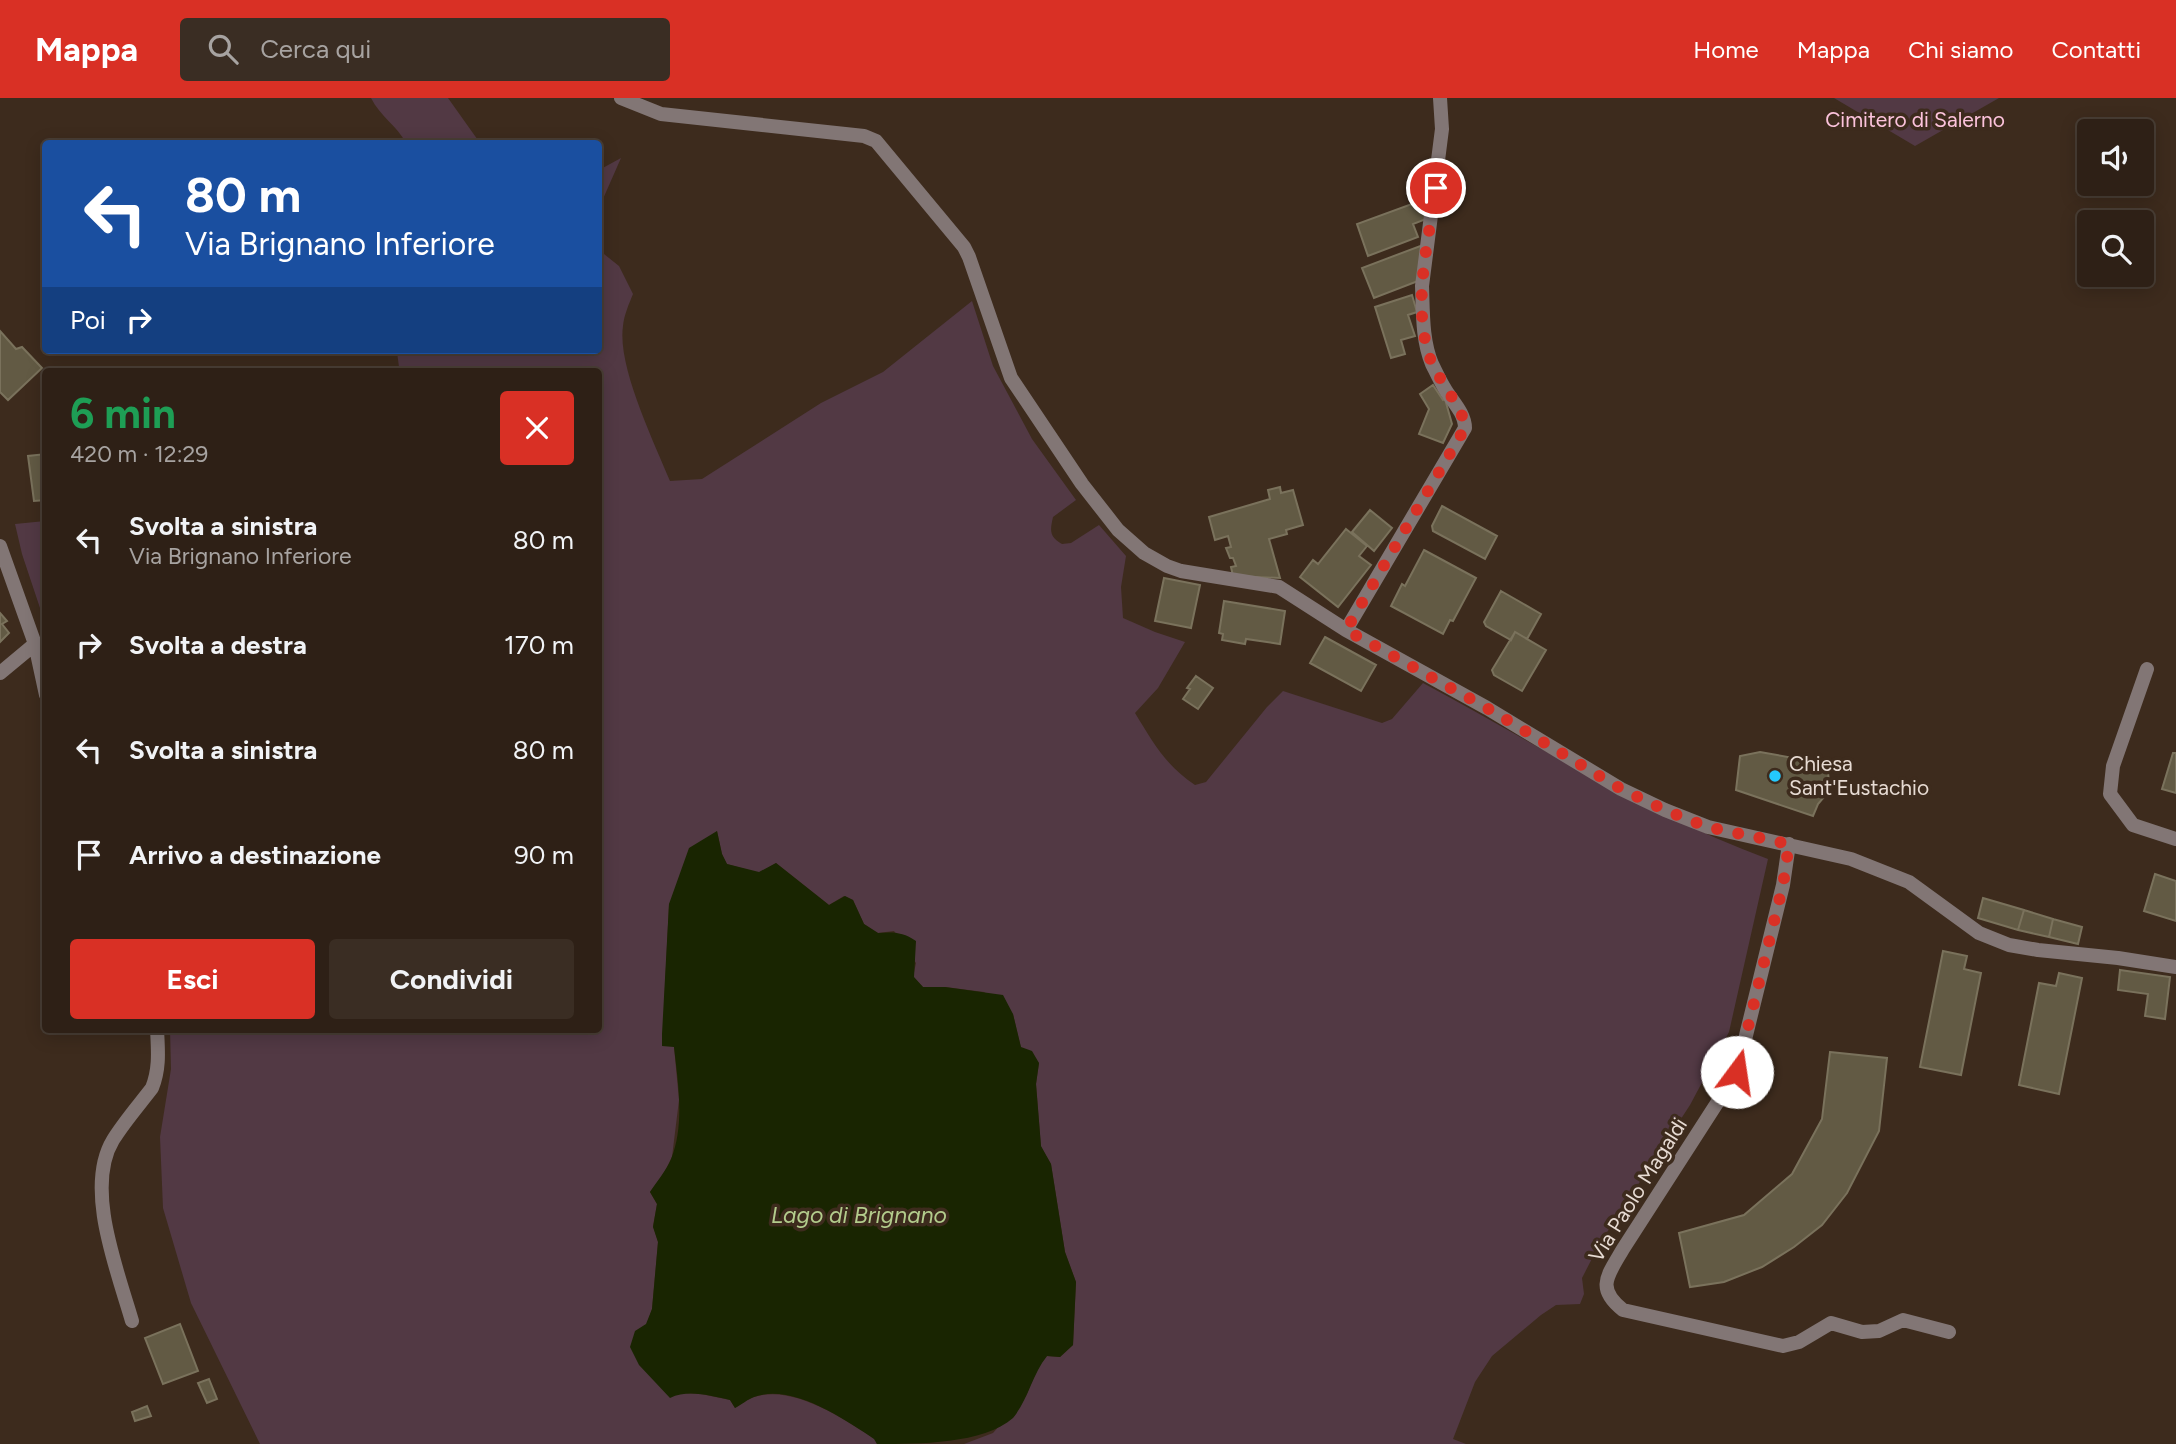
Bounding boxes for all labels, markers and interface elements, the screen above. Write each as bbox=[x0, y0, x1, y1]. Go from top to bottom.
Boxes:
search box bbox=[180, 18, 670, 81]
text: Mappa bbox=[35, 30, 138, 69]
icon: search bbox=[204, 30, 242, 68]
text: Cerca qui bbox=[260, 33, 371, 65]
text: Home bbox=[1693, 35, 1759, 64]
text: Mappa bbox=[1797, 35, 1870, 64]
text: Chi siamo bbox=[1908, 35, 2013, 64]
text: Contatti bbox=[2051, 35, 2141, 64]
park label: Cimitero di Salerno bbox=[1825, 107, 2005, 132]
map controls bbox=[2077, 119, 2154, 287]
button: sound bbox=[2077, 119, 2154, 196]
pin bbox=[1406, 158, 1466, 218]
text: 80 m bbox=[185, 165, 301, 224]
icon: left bbox=[70, 168, 161, 259]
icon: arrive bbox=[1417, 169, 1455, 207]
button: search bbox=[2077, 210, 2154, 287]
text: Via Brignano Inferiore bbox=[185, 225, 495, 263]
icon: right bbox=[120, 301, 158, 339]
text: Poi bbox=[70, 304, 106, 336]
text: 6 min bbox=[70, 388, 176, 439]
button: close bbox=[500, 391, 574, 465]
text: 420 m · 12:29 bbox=[70, 440, 208, 468]
text: Svolta a sinistra bbox=[129, 510, 317, 542]
icon: left bbox=[70, 521, 108, 559]
text: 80 m bbox=[513, 524, 574, 556]
text: Via Brignano Inferiore bbox=[129, 542, 352, 570]
icon: right bbox=[70, 626, 108, 664]
text: Svolta a destra bbox=[129, 629, 307, 661]
text: 170 m bbox=[504, 629, 574, 661]
icon: left bbox=[70, 731, 108, 769]
text: Svolta a sinistra bbox=[129, 734, 317, 766]
text: 80 m bbox=[513, 734, 574, 766]
place label: Chiesa Sant'Eustachio bbox=[1789, 751, 1929, 800]
marker: Chiesa Sant'Eustachio bbox=[1767, 768, 1783, 784]
icon: arrive bbox=[70, 836, 108, 874]
text: Arrivo a destinazione bbox=[129, 839, 381, 871]
text: 90 m bbox=[514, 839, 574, 871]
button: Esci bbox=[70, 939, 315, 1019]
button: Condividi bbox=[329, 939, 574, 1019]
position arrow bbox=[1700, 1035, 1774, 1109]
street label: Via Paolo Magaldi bbox=[1583, 1113, 1692, 1267]
water label: Lago di Brignano bbox=[771, 1201, 947, 1229]

